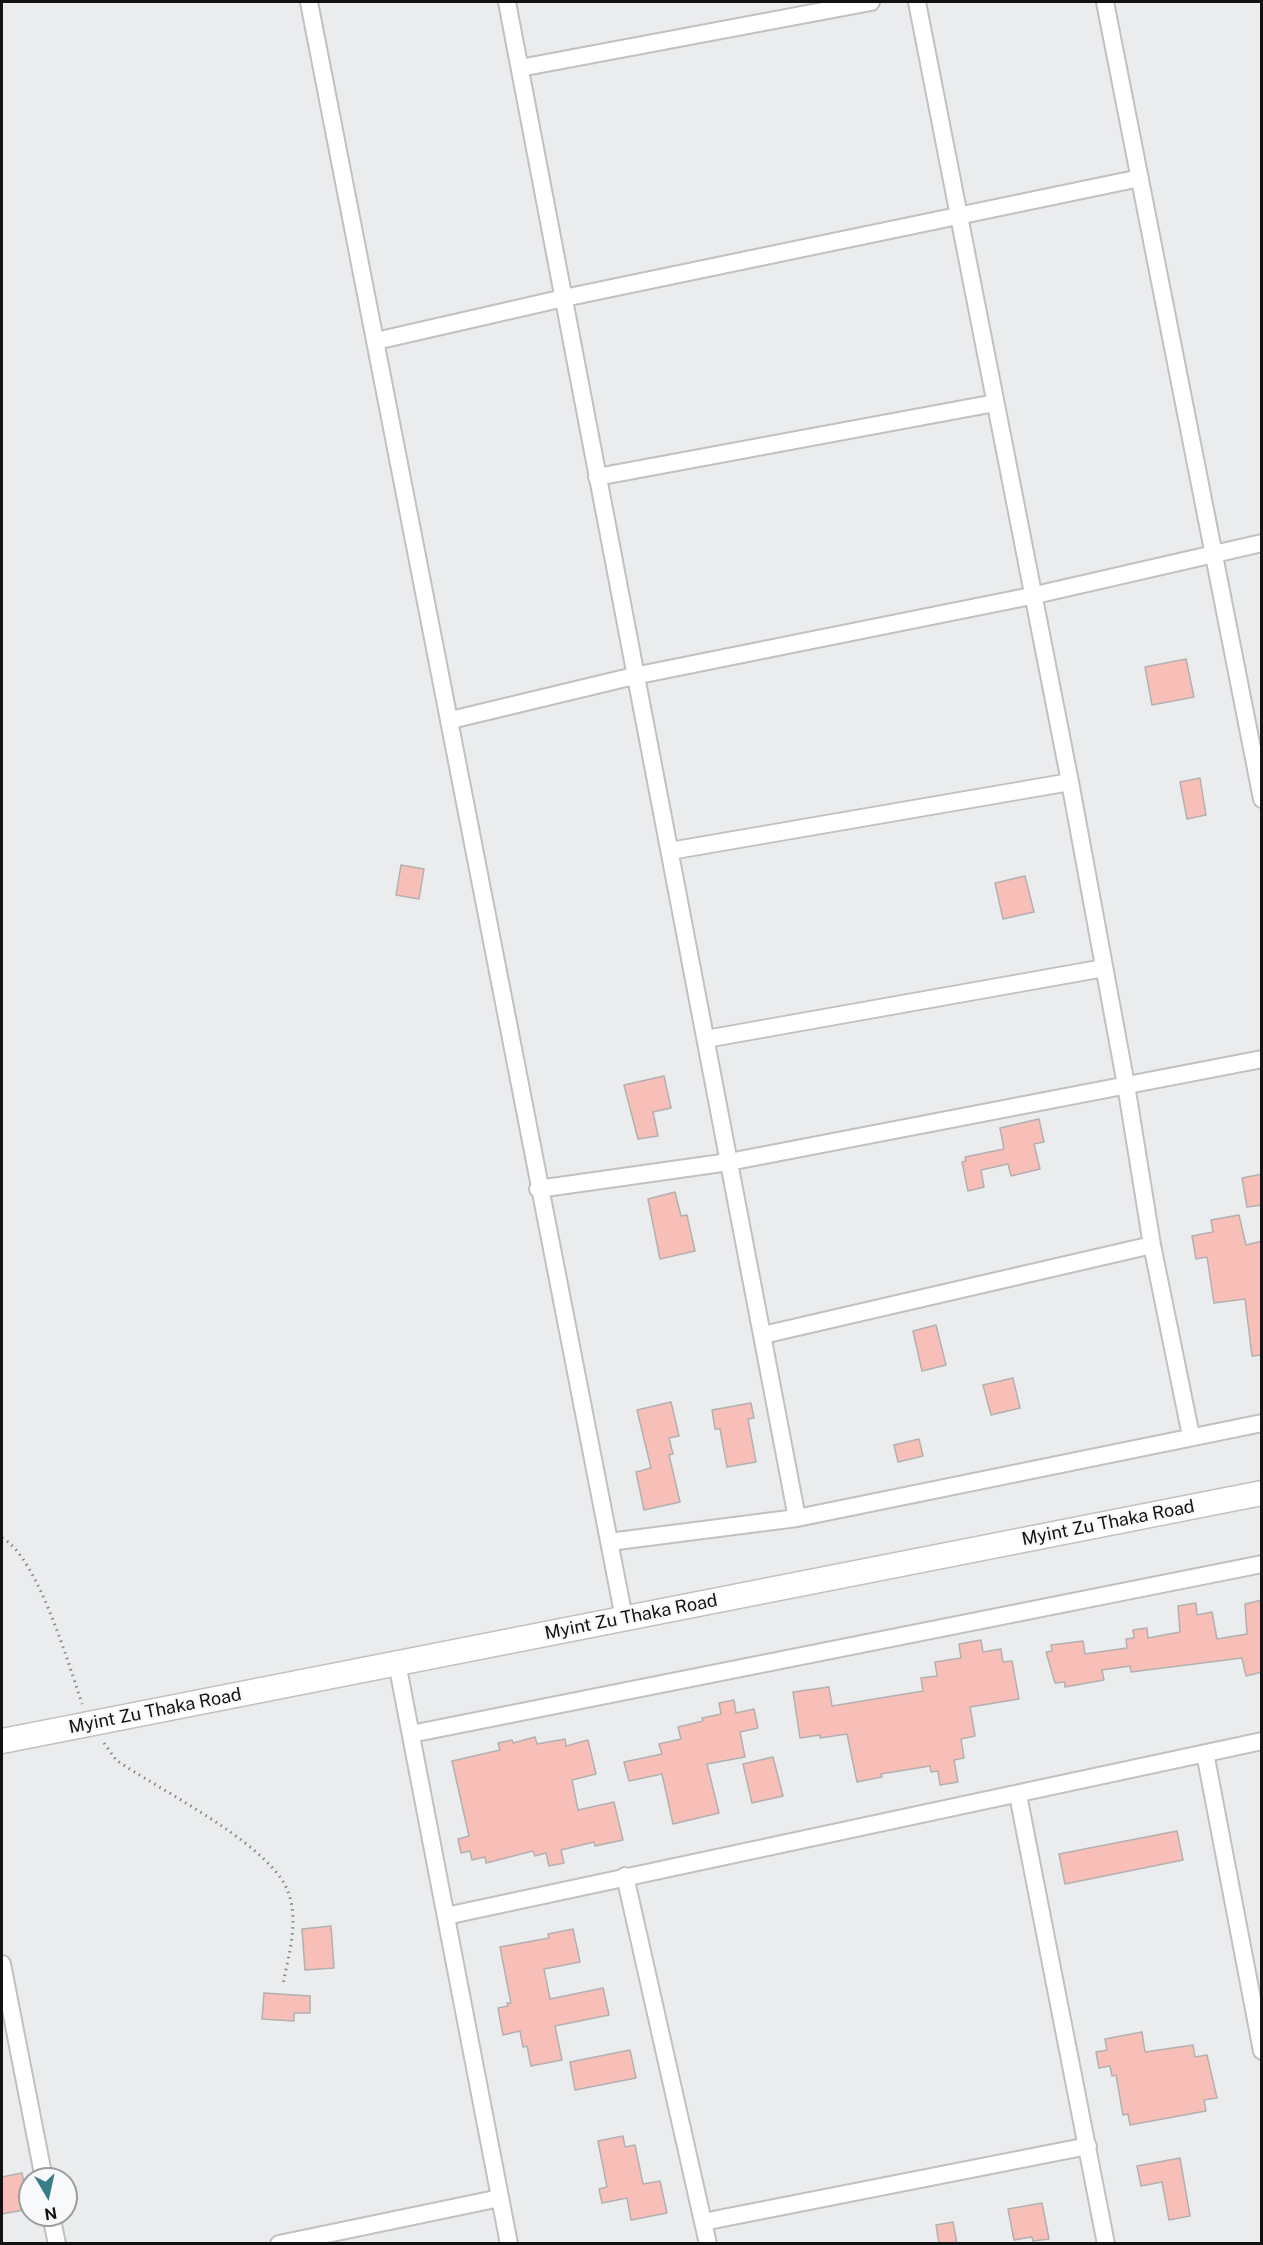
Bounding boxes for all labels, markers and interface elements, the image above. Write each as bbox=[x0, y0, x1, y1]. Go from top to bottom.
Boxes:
street label: Myint Zu Thaka Road bbox=[1020, 1496, 1196, 1550]
street label: Myint Zu Thaka Road bbox=[543, 1590, 719, 1644]
street label: Myint Zu Thaka Road bbox=[67, 1684, 243, 1738]
north arrow bbox=[18, 2167, 78, 2227]
text: N bbox=[43, 2203, 58, 2224]

